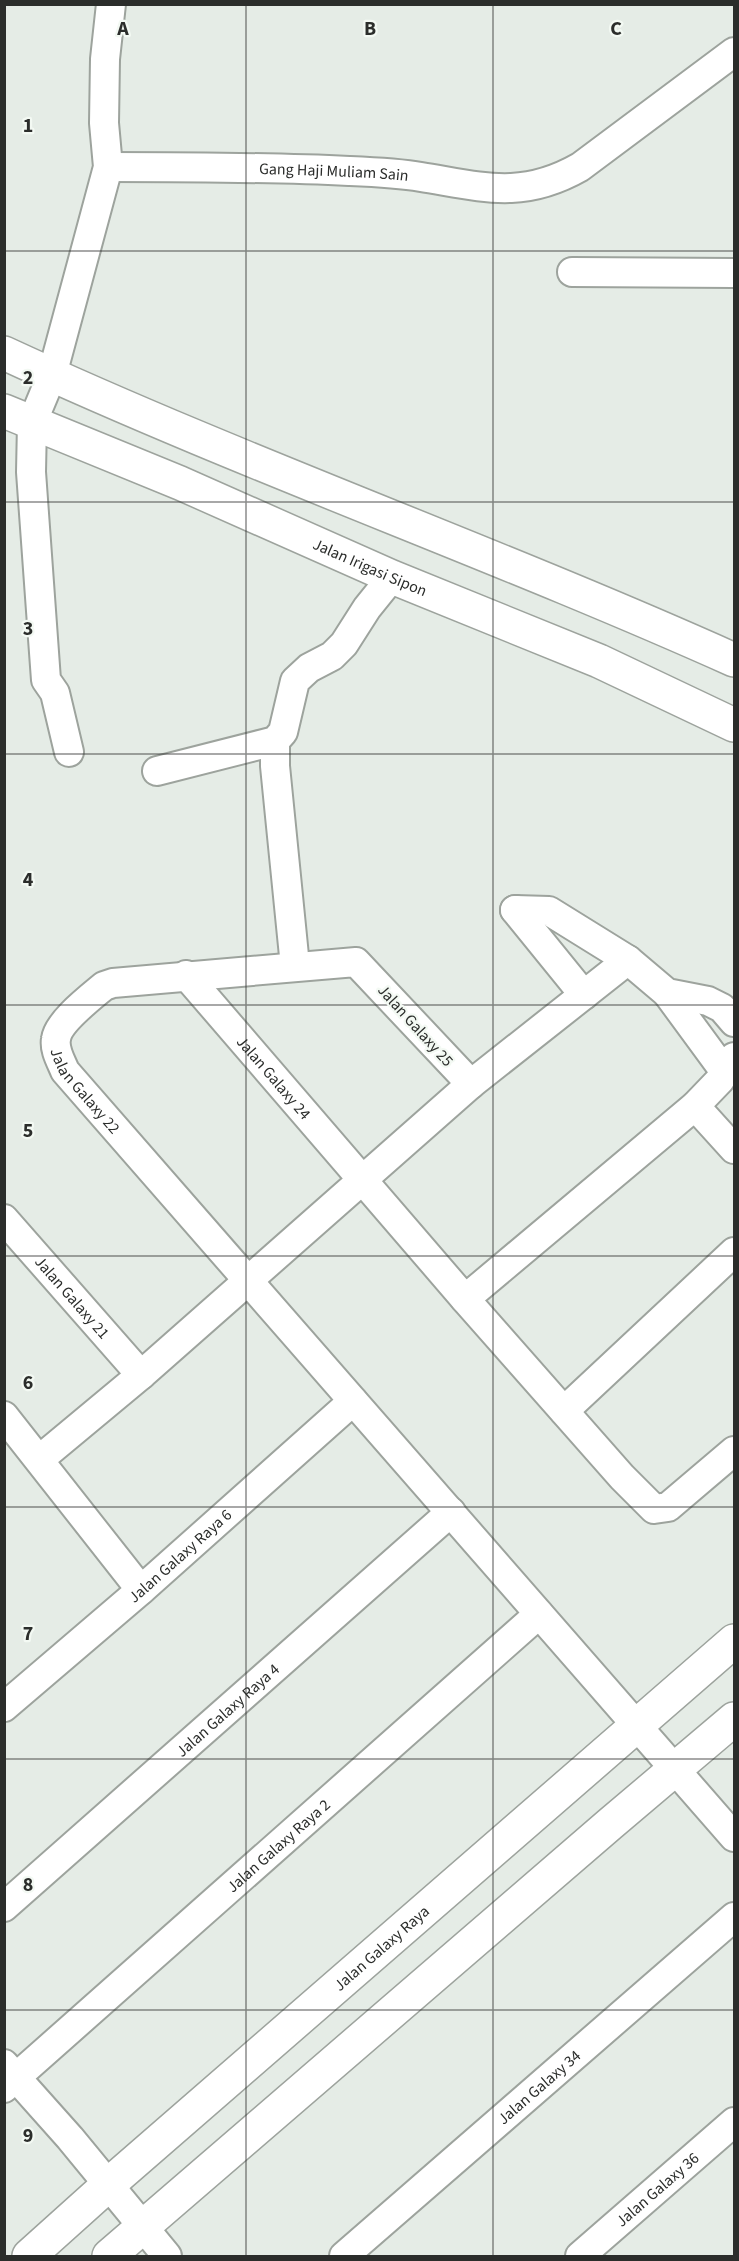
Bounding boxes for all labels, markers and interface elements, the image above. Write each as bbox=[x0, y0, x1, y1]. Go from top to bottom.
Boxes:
text: A bbox=[116, 15, 129, 43]
text: B bbox=[364, 15, 376, 43]
text: C bbox=[610, 15, 622, 43]
text: 1 bbox=[23, 112, 33, 140]
street label: Gang Haji Muliam Sain bbox=[259, 158, 410, 187]
text: 2 bbox=[23, 364, 33, 392]
street label: Jalan Irigasi Sipon bbox=[309, 533, 430, 602]
text: 3 bbox=[23, 615, 33, 643]
text: 4 bbox=[23, 866, 34, 894]
street label: Jalan Galaxy 25 bbox=[372, 980, 458, 1072]
street label: Jalan Galaxy 24 bbox=[231, 1031, 316, 1124]
street label: Jalan Galaxy 22 bbox=[45, 1046, 125, 1139]
text: 5 bbox=[23, 1117, 33, 1145]
street label: Jalan Galaxy 21 bbox=[29, 1252, 114, 1344]
text: 6 bbox=[23, 1369, 33, 1397]
street label: Jalan Galaxy Raya 6 bbox=[124, 1504, 237, 1608]
text: 7 bbox=[23, 1620, 33, 1648]
street label: Jalan Galaxy Raya 4 bbox=[171, 1659, 284, 1762]
street label: Jalan Galaxy Raya 2 bbox=[222, 1794, 335, 1898]
text: 8 bbox=[23, 1871, 33, 1899]
street label: Jalan Galaxy Raya bbox=[329, 1901, 434, 1996]
street label: Jalan Galaxy 34 bbox=[493, 2045, 586, 2130]
text: 9 bbox=[23, 2122, 33, 2150]
street label: Jalan Galaxy 36 bbox=[611, 2147, 704, 2232]

